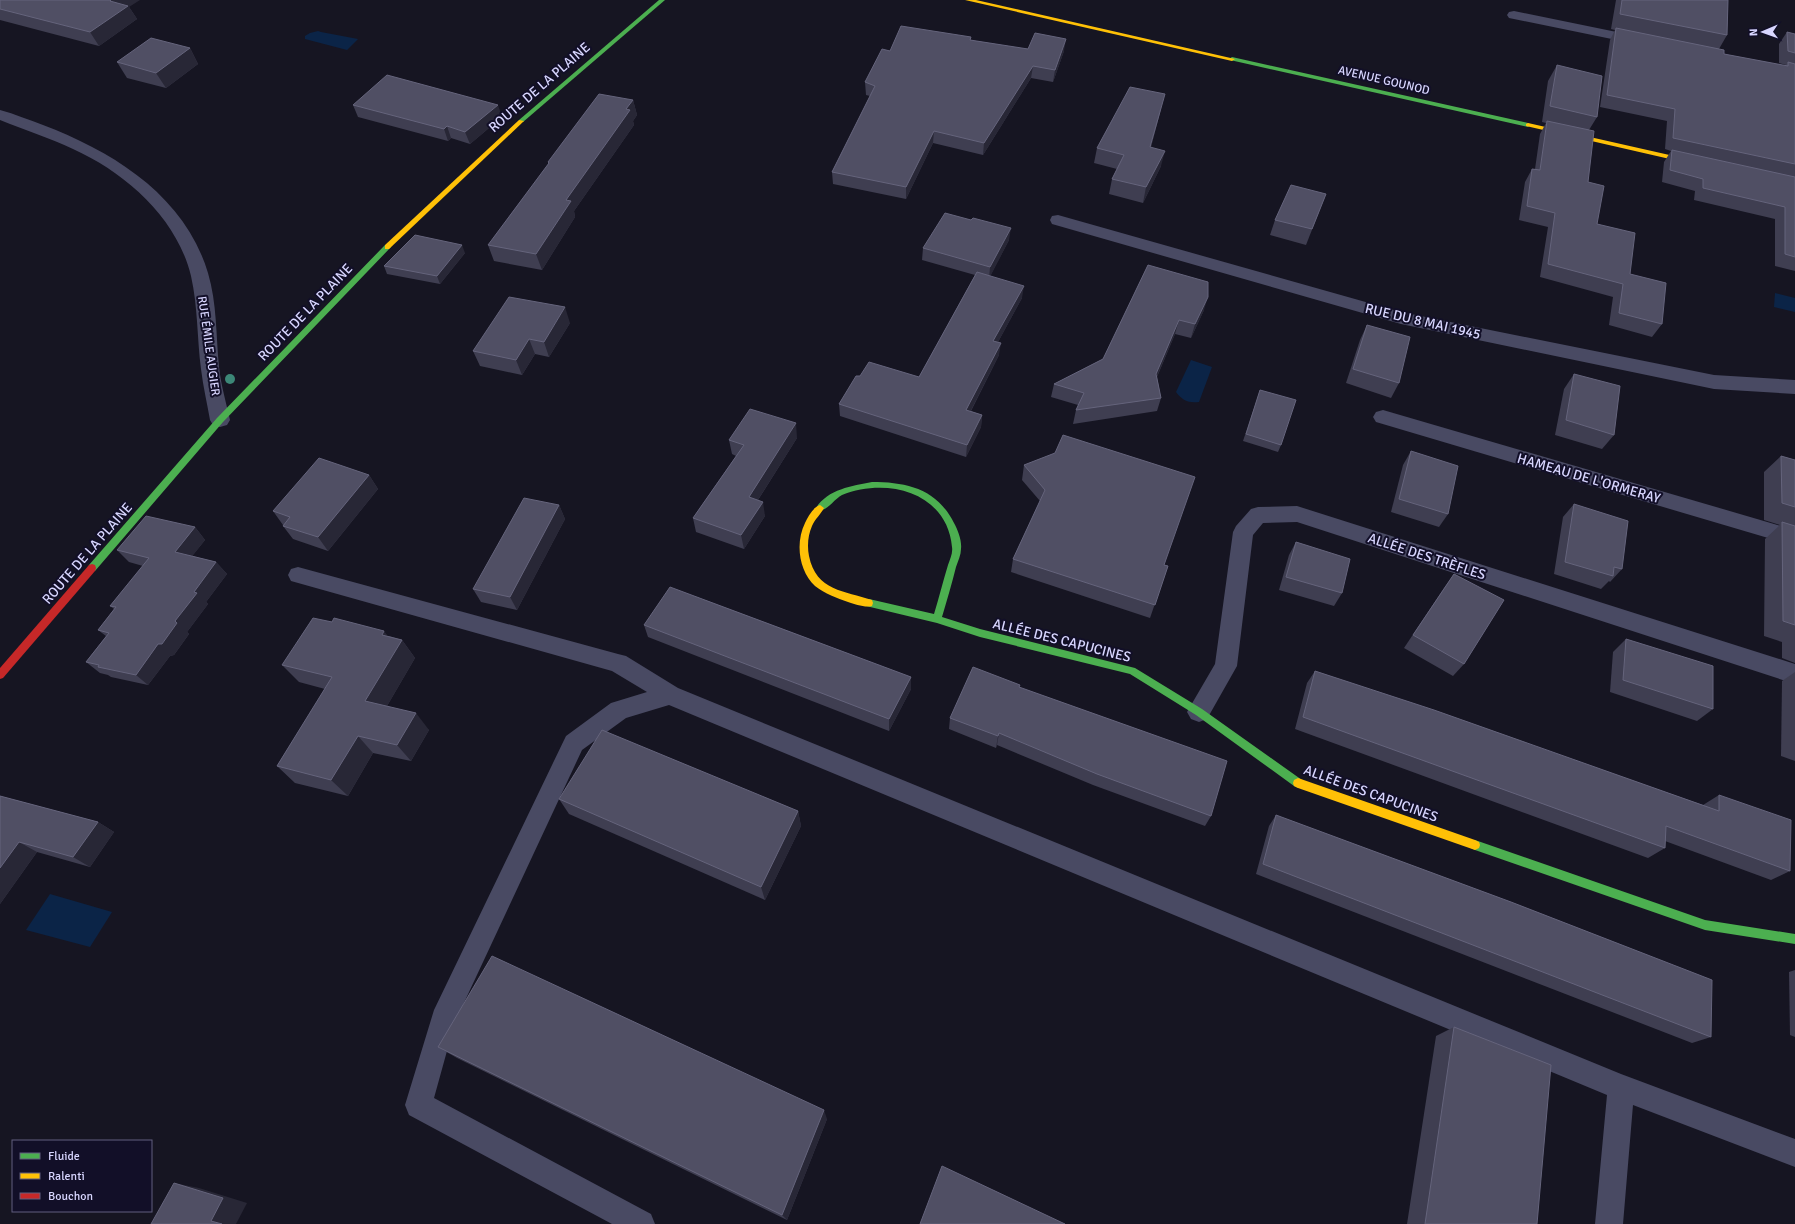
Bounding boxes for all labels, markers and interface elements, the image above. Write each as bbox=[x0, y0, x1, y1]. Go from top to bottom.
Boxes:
north arrow bbox=[1743, 12, 1783, 52]
text: N bbox=[1747, 28, 1760, 36]
street label: ROUTE DE LA PLAINE bbox=[485, 39, 594, 136]
street label: AVENUE GOUNOD bbox=[1337, 63, 1431, 98]
street label: ROUTE DE LA PLAINE bbox=[255, 260, 356, 365]
street label: RUE ÉMILE AUGIER bbox=[194, 295, 223, 397]
street label: RUE DU 8 MAI 1945 bbox=[1363, 300, 1482, 343]
street label: HAMEAU DE L'ORMERAY bbox=[1515, 450, 1662, 507]
street label: ROUTE DE LA PLAINE bbox=[39, 499, 136, 608]
street label: ALLÉE DES TRÈFLES bbox=[1366, 529, 1488, 584]
street label: ALLÉE DES CAPUCINES bbox=[991, 615, 1133, 666]
street label: ALLÉE DES CAPUCINES bbox=[1301, 761, 1440, 826]
legend bbox=[12, 1140, 152, 1212]
text: Fluide bbox=[48, 1149, 80, 1164]
text: Ralenti bbox=[48, 1169, 85, 1184]
text: Bouchon bbox=[48, 1189, 93, 1204]

